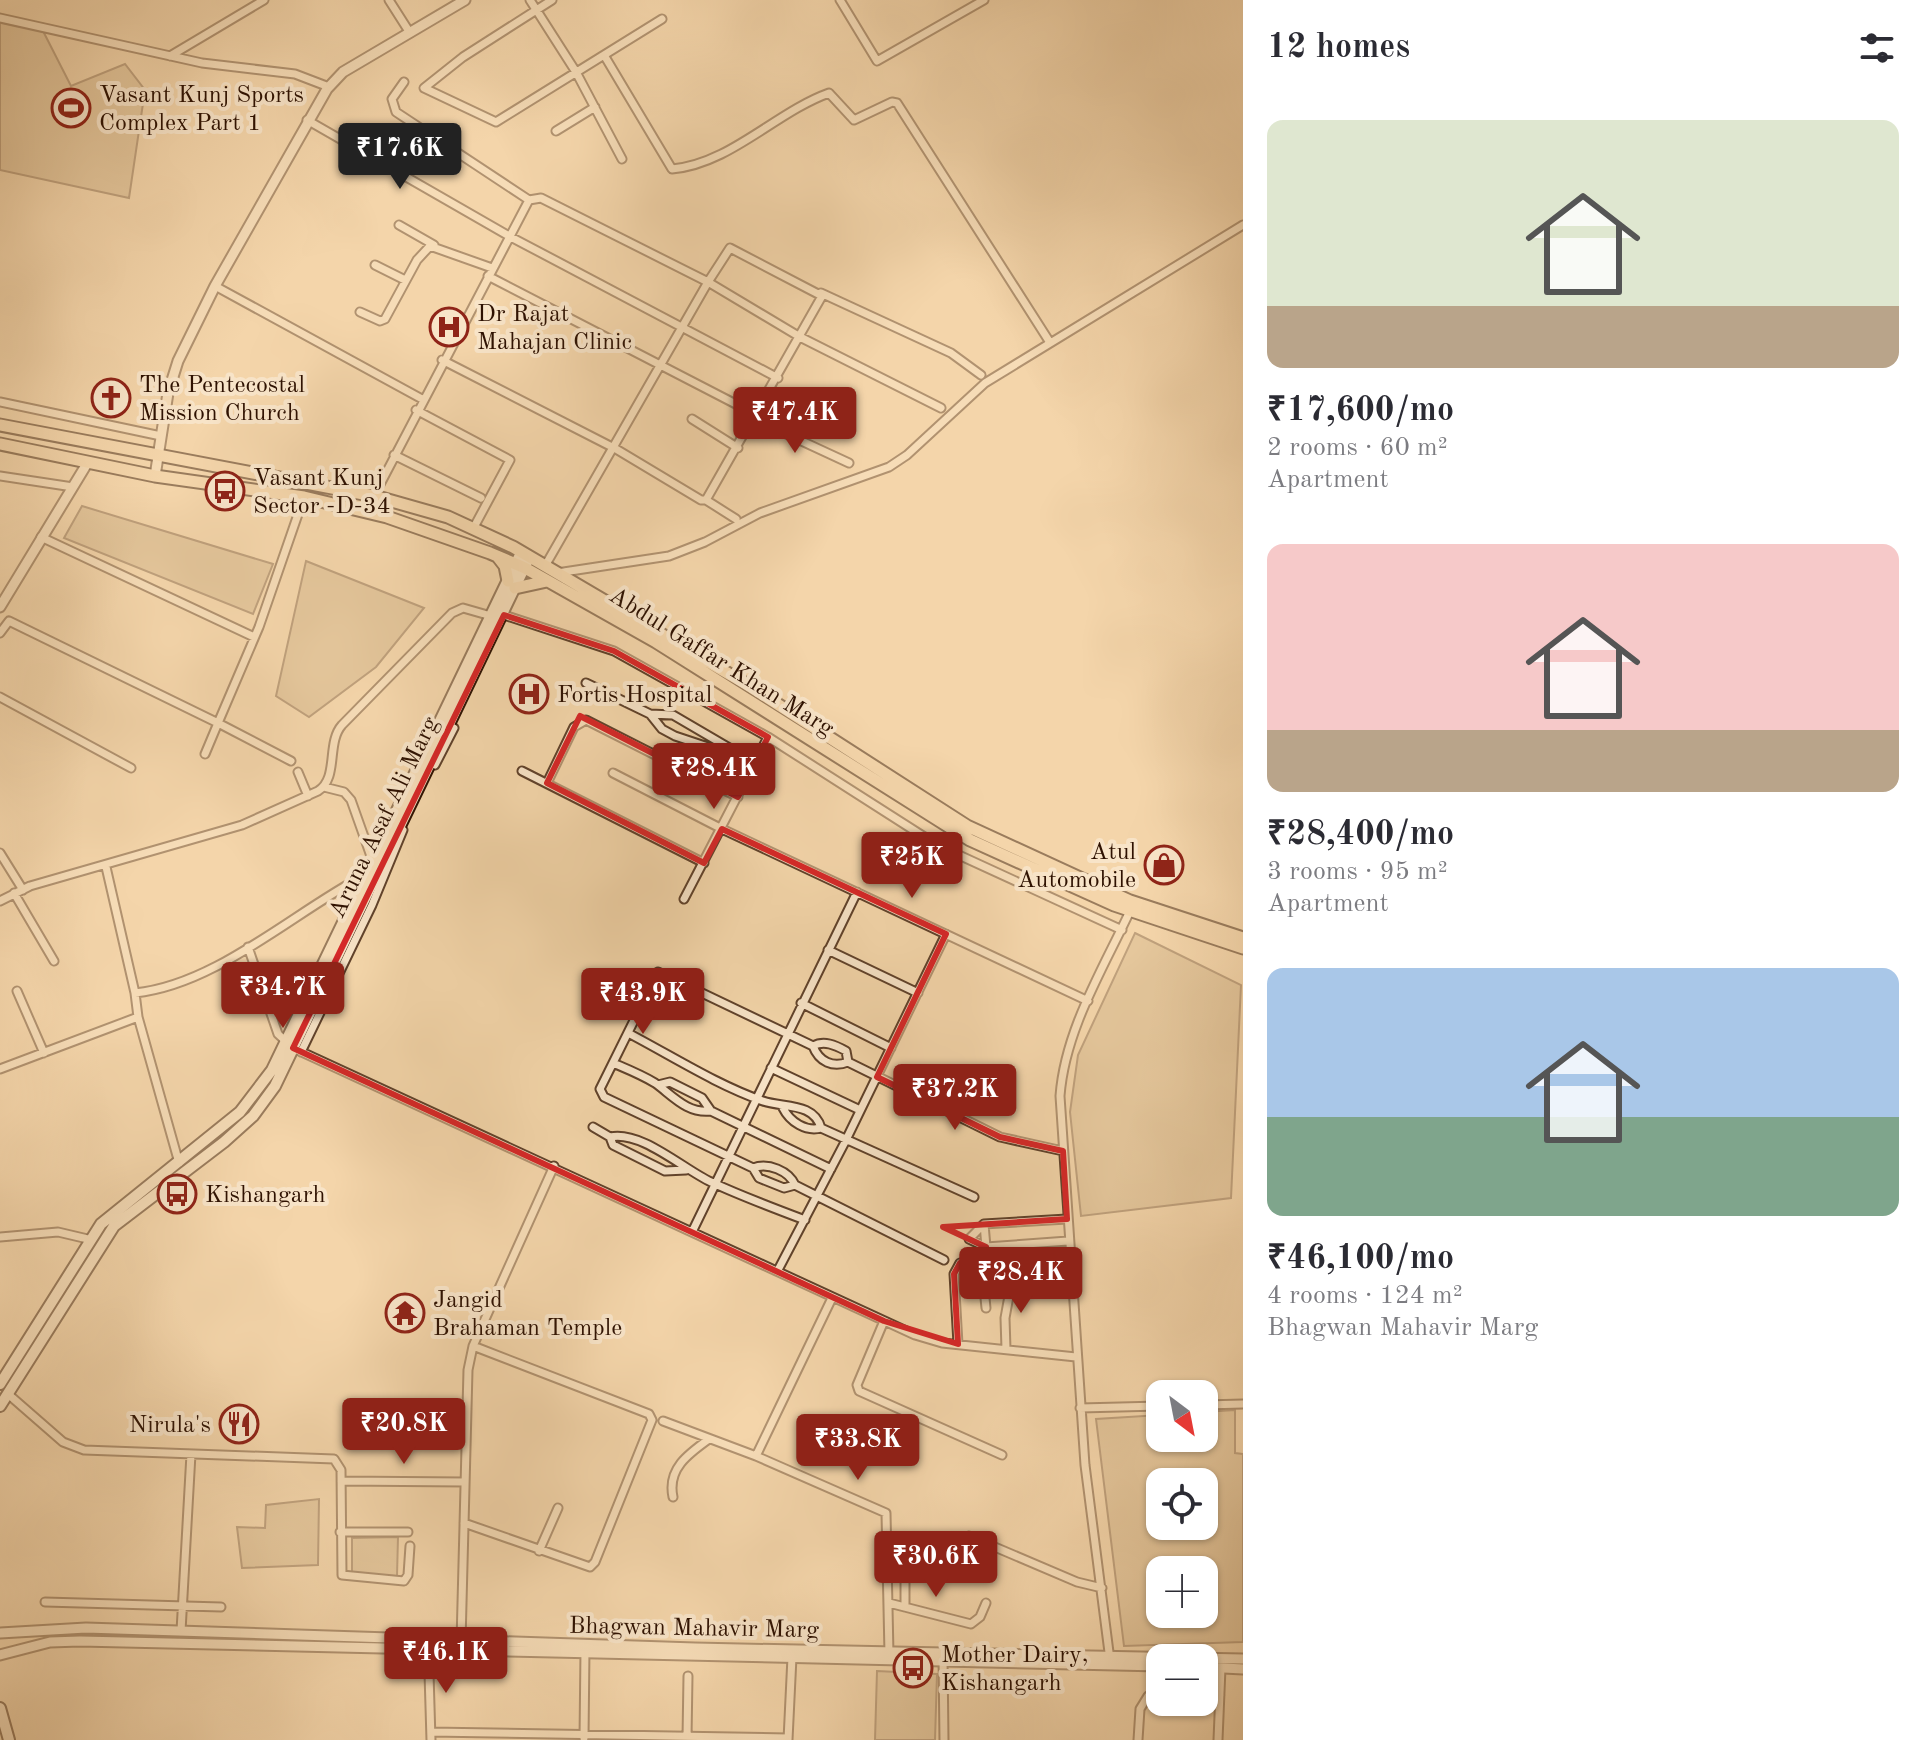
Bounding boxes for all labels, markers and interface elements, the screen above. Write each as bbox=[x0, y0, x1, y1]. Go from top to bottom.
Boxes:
icon: filters bbox=[1855, 26, 1899, 70]
text: 12 homes bbox=[1267, 31, 1410, 65]
place label: Vasant Kunj Sports Complex Part 1 bbox=[99, 84, 304, 136]
sports icon: Vasant Kunj Sports Complex Part 1 bbox=[50, 87, 92, 129]
pin: ₹17.6K bbox=[335, 123, 465, 191]
text: ₹17.6K bbox=[356, 136, 444, 162]
icon: home bbox=[1511, 172, 1655, 316]
place label: Dr Rajat Mahajan Clinic bbox=[477, 303, 632, 355]
hospital icon: Dr Rajat Mahajan Clinic bbox=[428, 306, 470, 348]
place label: The Pentecostal Mission Church bbox=[139, 374, 305, 426]
church icon: The Pentecostal Mission Church bbox=[90, 377, 132, 419]
pin: ₹47.4K bbox=[730, 387, 860, 455]
text: ₹17,600/mo bbox=[1267, 394, 1454, 428]
text: ₹47.4K bbox=[751, 400, 839, 426]
text: 2 rooms · 60 m² bbox=[1267, 435, 1448, 461]
place label: Vasant Kunj Sector -D-34 bbox=[253, 467, 391, 519]
text: Apartment bbox=[1267, 467, 1389, 493]
bus stop icon: Vasant Kunj Sector -D-34 bbox=[204, 470, 246, 512]
street label: Abdul Gaffar Khan Marg bbox=[604, 584, 838, 742]
icon: home bbox=[1511, 596, 1655, 740]
hospital icon: Fortis Hospital bbox=[508, 673, 550, 715]
place label: Fortis Hospital bbox=[557, 684, 712, 708]
street label: Aruna Asaf Ali Marg bbox=[326, 713, 444, 922]
pin: ₹28.4K bbox=[649, 743, 779, 811]
text: ₹28.4K bbox=[670, 756, 758, 782]
text: ₹28,400/mo bbox=[1267, 818, 1454, 852]
pin: ₹25K bbox=[865, 832, 959, 900]
place label: Atul Automobile bbox=[1017, 841, 1136, 893]
shop icon: Atul Automobile bbox=[1143, 844, 1185, 886]
text: ₹25K bbox=[879, 845, 945, 871]
text: 3 rooms · 95 m² bbox=[1267, 859, 1448, 885]
text: Apartment bbox=[1267, 891, 1389, 917]
pin: ₹34.7K bbox=[218, 962, 348, 1030]
pin: ₹43.9K bbox=[578, 968, 708, 1036]
text: ₹34.7K bbox=[239, 975, 327, 1001]
text: ₹43.9K bbox=[599, 981, 687, 1007]
icon: home bbox=[1511, 1020, 1655, 1164]
pin: ₹37.2K bbox=[890, 1064, 1020, 1132]
text: ₹37.2K bbox=[911, 1077, 999, 1103]
bus stop icon: Kishangarh bbox=[156, 1173, 198, 1215]
place label: Kishangarh bbox=[205, 1184, 326, 1208]
text: ₹46,100/mo bbox=[1267, 1242, 1454, 1276]
pin: ₹28.4K bbox=[956, 1247, 1086, 1315]
text: ₹28.4K bbox=[977, 1260, 1065, 1286]
text: 4 rooms · 124 m² bbox=[1267, 1283, 1463, 1309]
place label: Jangid Brahaman Temple bbox=[433, 1289, 622, 1341]
temple icon: Jangid Brahaman Temple bbox=[384, 1292, 426, 1334]
text: Bhagwan Mahavir Marg bbox=[1267, 1315, 1538, 1341]
north arrow bbox=[1146, 1380, 1218, 1452]
map controls bbox=[1146, 1380, 1218, 1716]
pin: ₹20.8K bbox=[339, 1398, 469, 1466]
restaurant icon: Nirula's bbox=[218, 1403, 260, 1445]
text: ₹20.8K bbox=[360, 1411, 448, 1437]
place label: Nirula's bbox=[129, 1414, 211, 1438]
pin: ₹33.8K bbox=[793, 1414, 923, 1482]
text: ₹33.8K bbox=[814, 1427, 902, 1453]
button: locate bbox=[1146, 1468, 1218, 1540]
pin: ₹30.6K bbox=[871, 1531, 1001, 1599]
text: ₹30.6K bbox=[892, 1544, 980, 1570]
button: + bbox=[1146, 1556, 1218, 1628]
street label: Bhagwan Mahavir Marg bbox=[569, 1615, 819, 1643]
pin: ₹46.1K bbox=[381, 1627, 511, 1695]
text: ₹46.1K bbox=[402, 1640, 490, 1666]
place label: Mother Dairy, Kishangarh bbox=[941, 1644, 1088, 1696]
button: − bbox=[1146, 1644, 1218, 1716]
bus stop icon: Mother Dairy, Kishangarh bbox=[892, 1647, 934, 1689]

